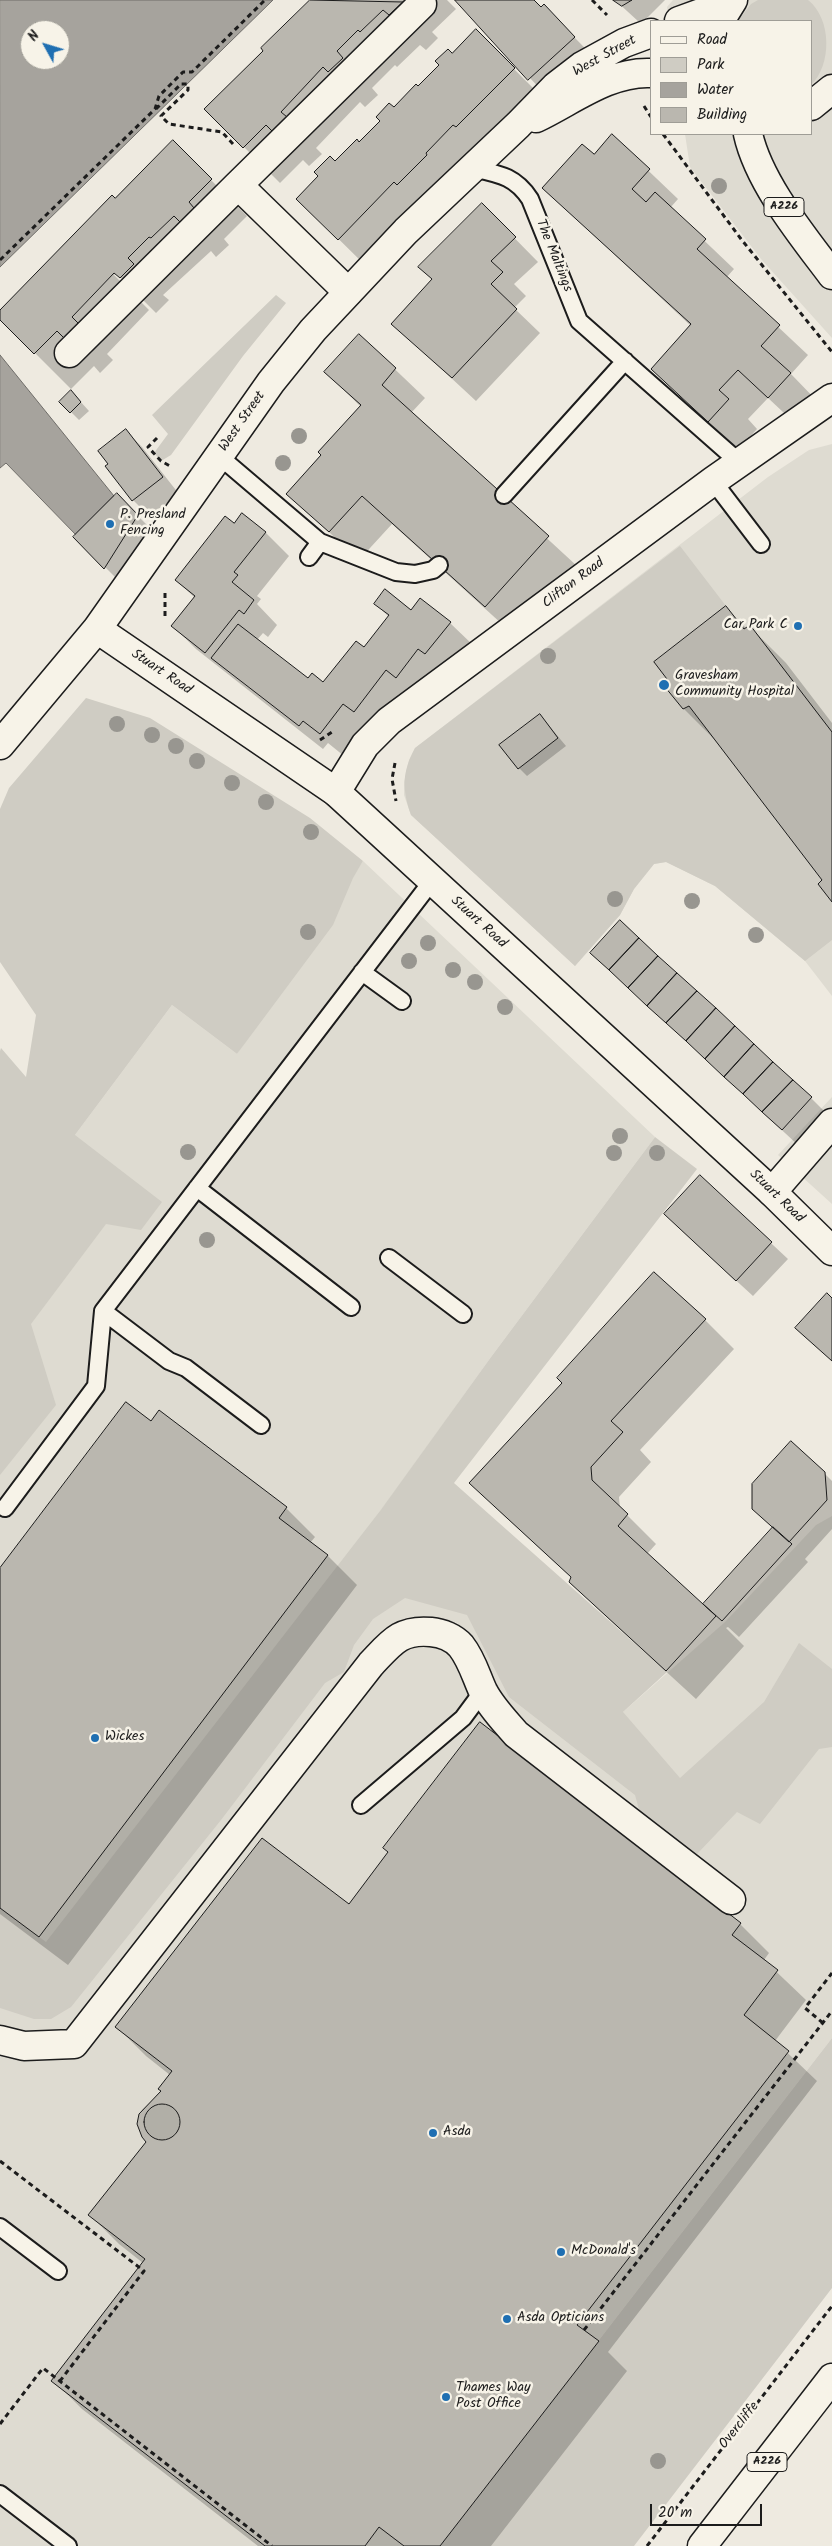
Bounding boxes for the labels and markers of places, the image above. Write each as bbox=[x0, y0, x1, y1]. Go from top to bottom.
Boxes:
place label: P. Presland Fencing bbox=[120, 508, 185, 540]
marker: P. Presland Fencing bbox=[104, 518, 116, 530]
place label: Car Park C bbox=[723, 618, 788, 634]
marker: Car Park C bbox=[792, 620, 804, 632]
place label: Gravesham Community Hospital bbox=[675, 669, 794, 702]
marker: Gravesham Community Hospital bbox=[657, 678, 671, 692]
place label: Wickes bbox=[105, 1730, 144, 1746]
marker: Wickes bbox=[89, 1732, 101, 1744]
place label: Asda bbox=[443, 2125, 471, 2141]
marker: Asda bbox=[427, 2127, 439, 2139]
place label: McDonald's bbox=[571, 2244, 636, 2260]
marker: McDonald's bbox=[555, 2246, 567, 2258]
place label: Asda Opticians bbox=[517, 2311, 604, 2327]
marker: Asda Opticians bbox=[501, 2313, 513, 2325]
place label: Thames Way Post Office bbox=[456, 2381, 531, 2414]
marker: Thames Way Post Office bbox=[440, 2391, 452, 2403]

